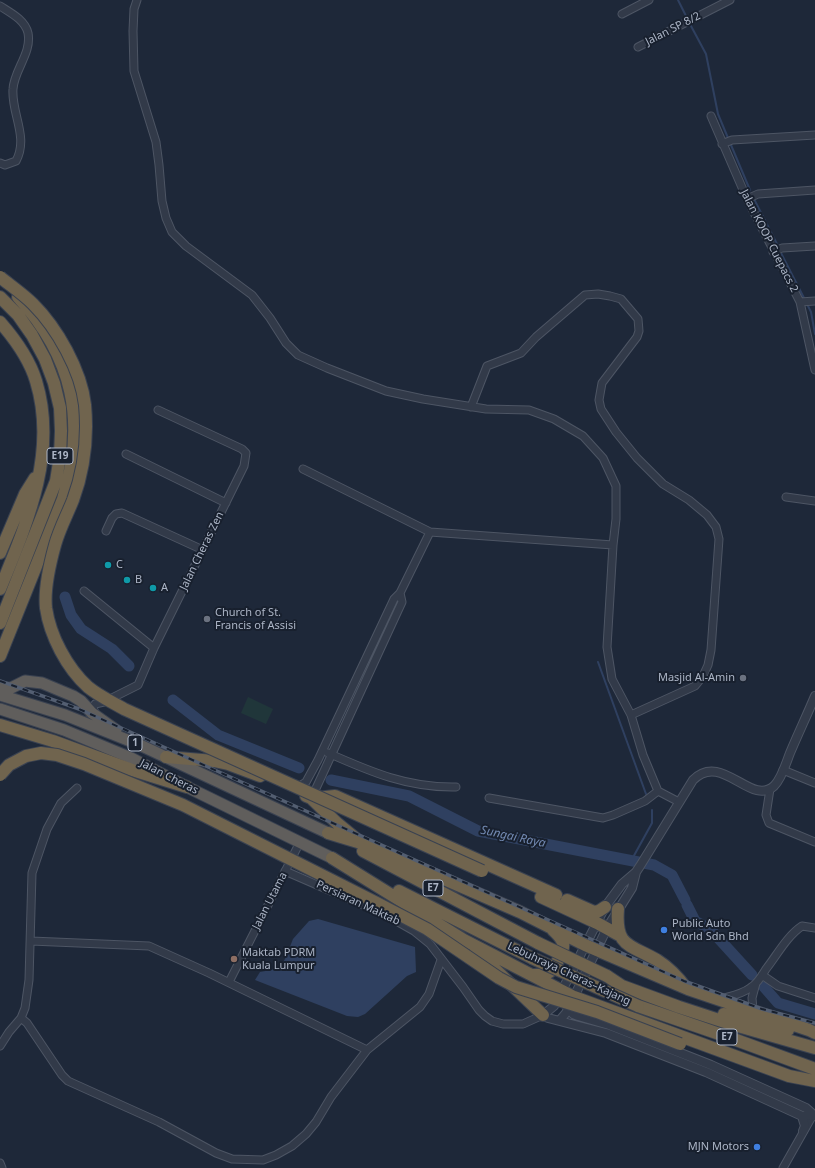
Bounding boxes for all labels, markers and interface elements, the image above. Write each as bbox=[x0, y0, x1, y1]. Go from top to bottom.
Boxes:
street label: Jalan SP 8/2 bbox=[643, 9, 703, 49]
street label: Jalan KOOP Cuepacs 2 bbox=[737, 187, 801, 295]
road number: E19 bbox=[47, 448, 73, 464]
street label: Jalan Cheras Zen bbox=[177, 510, 227, 592]
place label: C bbox=[116, 558, 123, 572]
marker: C bbox=[103, 560, 113, 570]
place label: B bbox=[135, 573, 142, 587]
marker: B bbox=[122, 575, 132, 585]
place label: A bbox=[161, 581, 168, 595]
marker: A bbox=[148, 583, 158, 593]
place label: Church of St. Francis of Assisi bbox=[215, 606, 296, 632]
marker: Church of St. Francis of Assisi bbox=[202, 614, 212, 624]
place label: Masjid Al-Amin bbox=[658, 671, 735, 685]
marker: Masjid Al-Amin bbox=[738, 673, 748, 683]
road number: 1 bbox=[128, 735, 142, 751]
street label: Jalan Cheras bbox=[138, 757, 200, 797]
water label: Sungai Raya bbox=[479, 823, 547, 851]
street label: Jalan Utama bbox=[250, 870, 290, 932]
street label: Persiaran Maktab bbox=[314, 878, 402, 928]
road number: E7 bbox=[423, 880, 443, 896]
place label: Public Auto World Sdn Bhd bbox=[672, 917, 749, 943]
marker: Public Auto World Sdn Bhd bbox=[659, 925, 669, 935]
street label: Lebuhraya Cheras–Kajang bbox=[505, 940, 633, 1008]
place label: Maktab PDRM Kuala Lumpur bbox=[242, 946, 315, 972]
marker: Maktab PDRM Kuala Lumpur bbox=[229, 954, 239, 964]
road number: E7 bbox=[717, 1029, 737, 1045]
place label: MJN Motors bbox=[688, 1140, 749, 1154]
marker: MJN Motors bbox=[752, 1142, 762, 1152]

